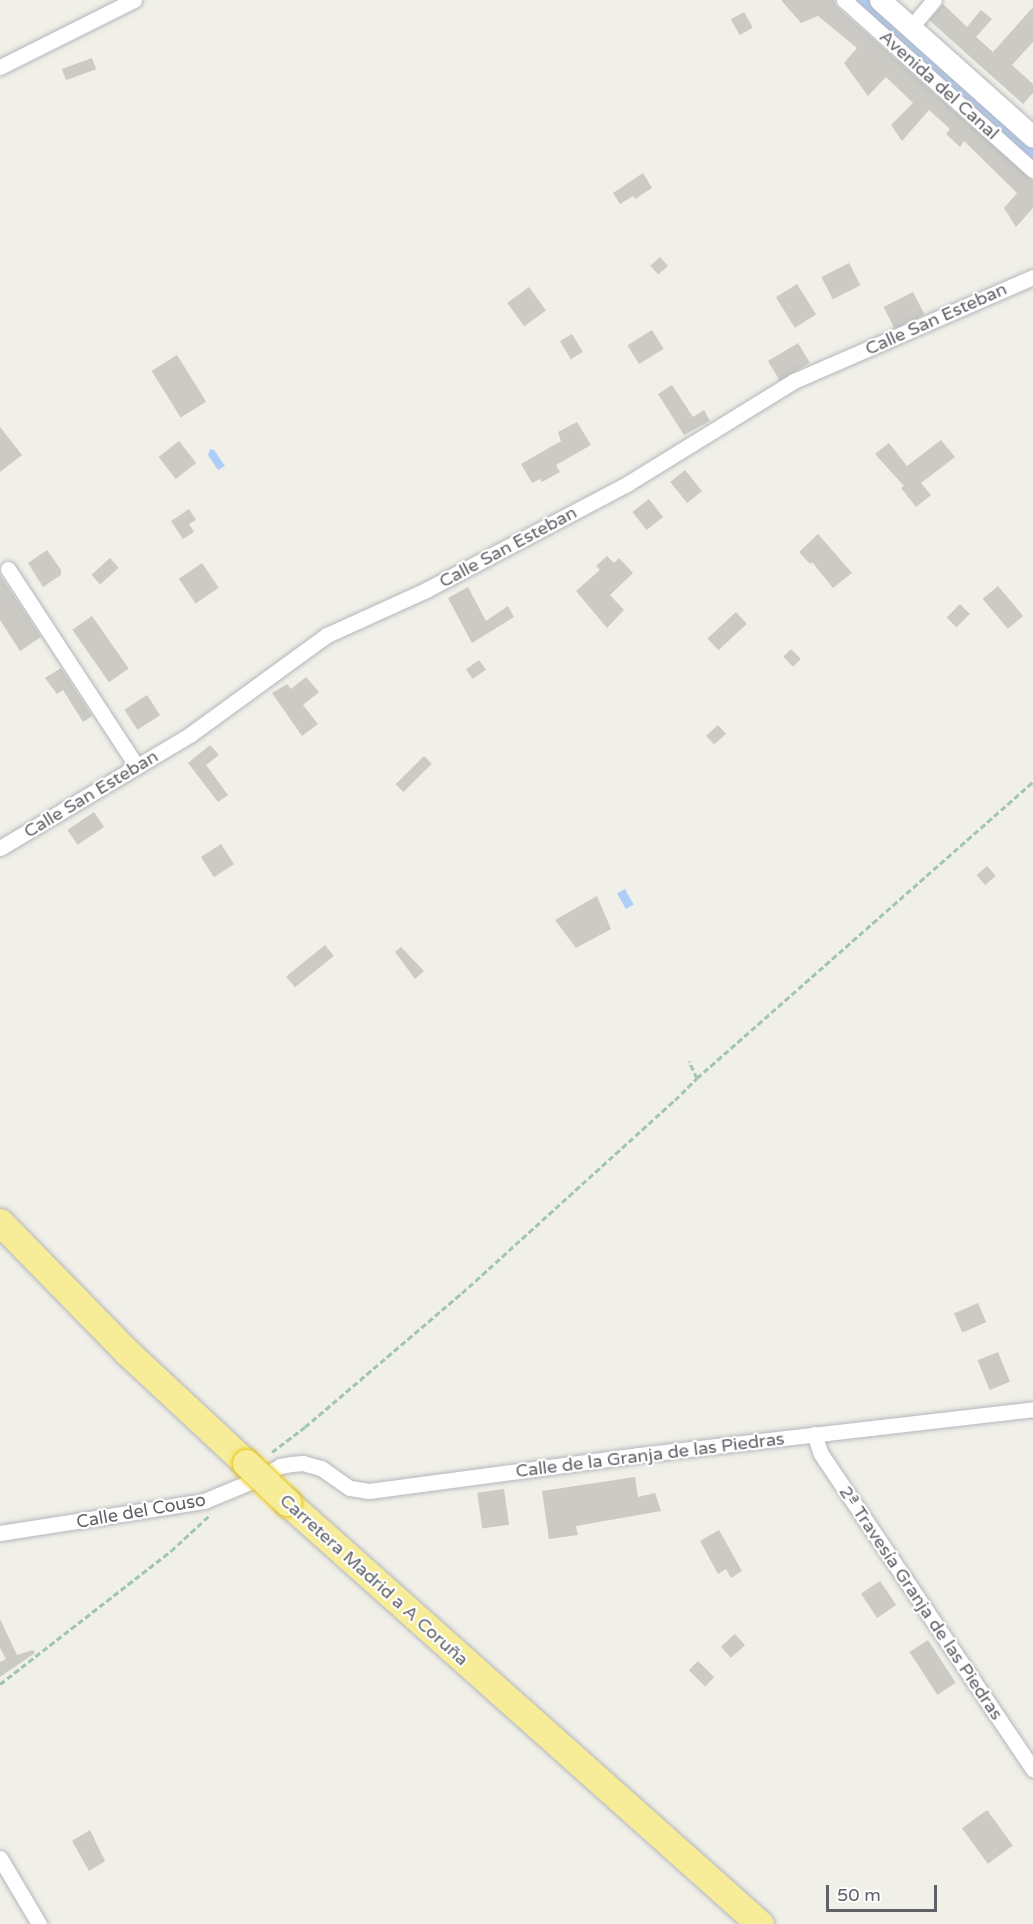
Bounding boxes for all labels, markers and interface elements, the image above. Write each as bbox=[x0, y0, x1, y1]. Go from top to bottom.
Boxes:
street label: Avenida del Canal bbox=[875, 26, 1003, 144]
street label: Calle San Esteban bbox=[862, 278, 1010, 360]
street label: Calle San Esteban bbox=[436, 502, 580, 592]
street label: Calle San Esteban bbox=[20, 745, 162, 843]
street label: Calle de la Granja de las Piedras bbox=[514, 1428, 786, 1482]
street label: 2ª Travesía Granja de las Piedras bbox=[834, 1482, 1008, 1724]
street label: Calle del Couso bbox=[75, 1489, 207, 1533]
street label: Carretera Madrid a A Coruña bbox=[275, 1490, 473, 1670]
scale bar bbox=[829, 1873, 940, 1911]
text: 50 m bbox=[837, 1884, 881, 1906]

